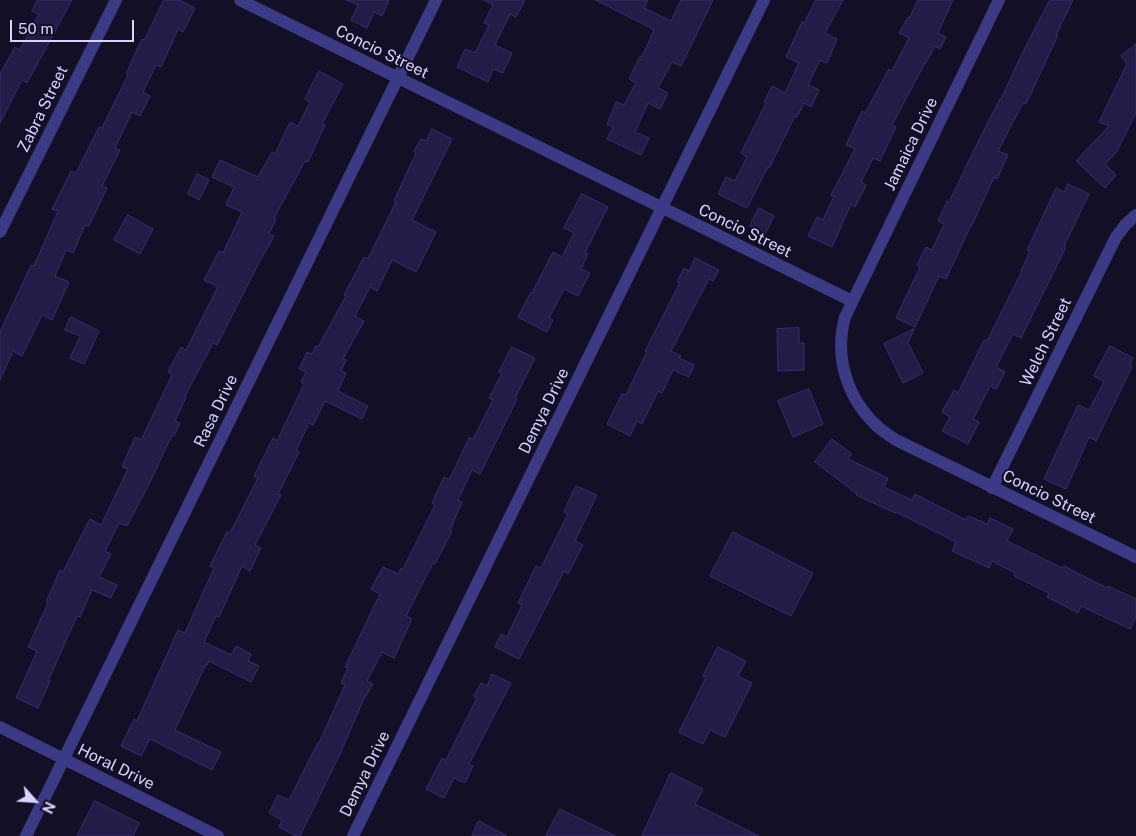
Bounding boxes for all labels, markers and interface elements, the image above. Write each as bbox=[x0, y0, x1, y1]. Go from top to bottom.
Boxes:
scale bar bbox=[12, 10, 136, 42]
text: 50 m bbox=[18, 20, 53, 37]
street label: Concio Street bbox=[332, 21, 432, 83]
street label: Zabra Street bbox=[14, 63, 72, 155]
street label: Jamaica Drive bbox=[880, 94, 942, 194]
street label: Concio Street bbox=[695, 200, 795, 262]
street label: Welch Street bbox=[1016, 294, 1076, 390]
street label: Demya Drive bbox=[515, 365, 573, 457]
street label: Rasa Drive bbox=[190, 371, 242, 451]
street label: Concio Street bbox=[999, 466, 1099, 528]
street label: Demya Drive bbox=[336, 728, 394, 820]
street label: Horal Drive bbox=[74, 740, 158, 794]
north arrow bbox=[10, 776, 60, 826]
text: N bbox=[39, 799, 58, 816]

